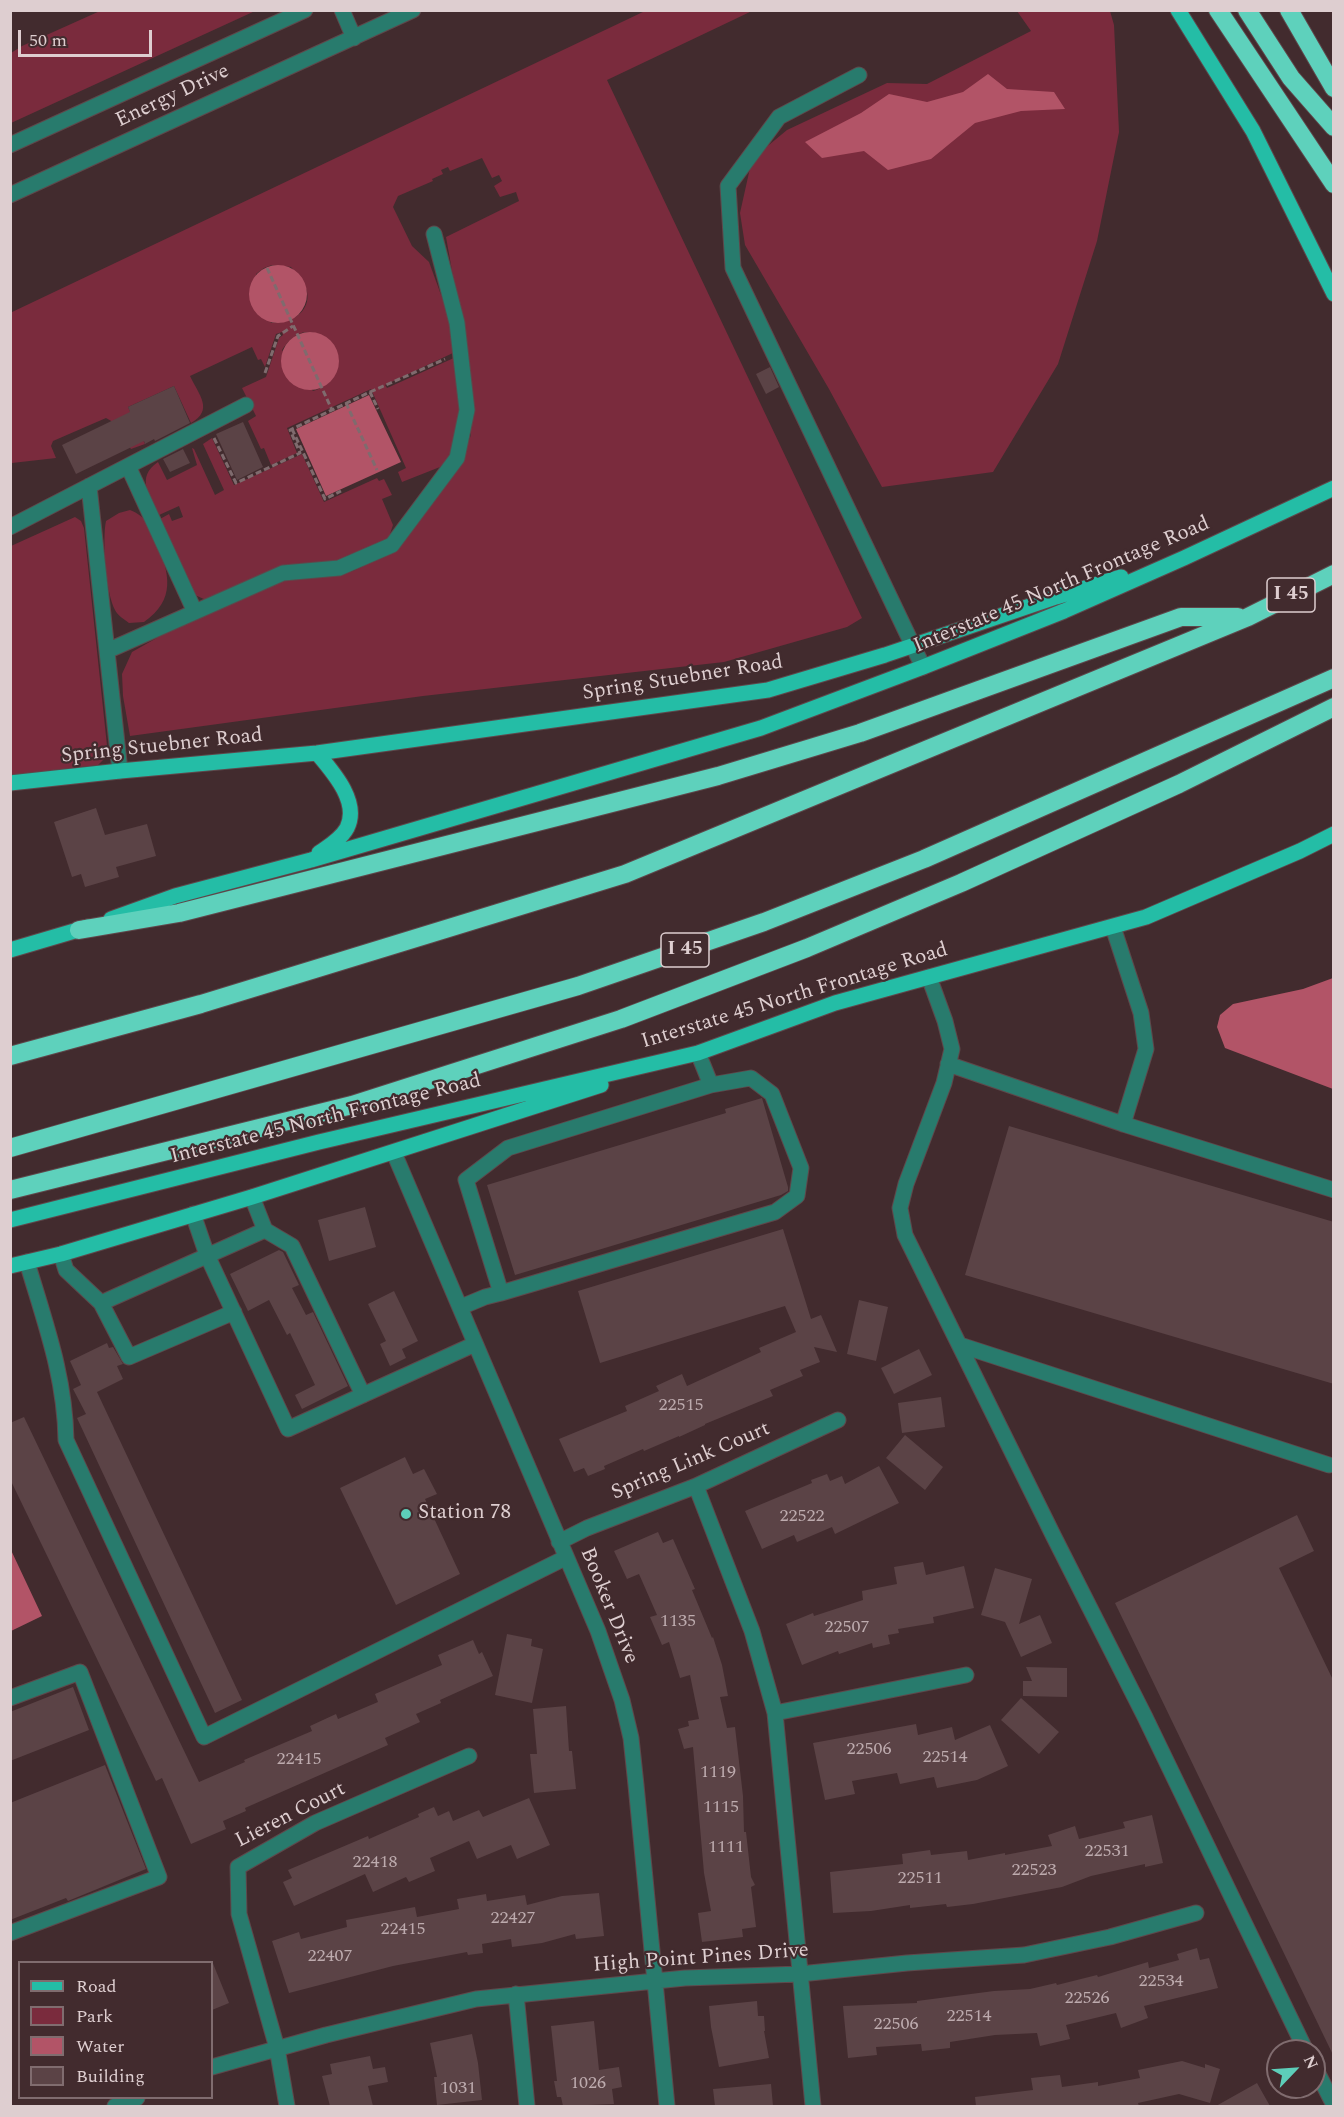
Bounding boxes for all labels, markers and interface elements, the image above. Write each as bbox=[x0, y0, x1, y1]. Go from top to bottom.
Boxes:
scale bar bbox=[21, 18, 154, 56]
text: 50 m bbox=[29, 27, 67, 54]
street label: Energy Drive bbox=[112, 60, 234, 134]
street label: Interstate 45 North Frontage Road bbox=[910, 512, 1214, 660]
road number: I 45 bbox=[1267, 578, 1315, 612]
street label: Spring Stuebner Road bbox=[581, 651, 785, 707]
street label: Spring Stuebner Road bbox=[60, 724, 264, 770]
road number: I 45 bbox=[661, 933, 709, 967]
street label: Interstate 45 North Frontage Road bbox=[639, 938, 951, 1056]
street label: Interstate 45 North Frontage Road bbox=[168, 1069, 484, 1171]
house number: 22515 bbox=[659, 1395, 703, 1417]
street label: Spring Link Court bbox=[608, 1417, 774, 1507]
place label: Station 78 bbox=[418, 1501, 511, 1527]
house number: 22522 bbox=[780, 1506, 824, 1528]
marker: Station 78 bbox=[399, 1507, 413, 1521]
street label: Booker Drive bbox=[573, 1544, 643, 1668]
house number: 1135 bbox=[660, 1611, 696, 1633]
house number: 22507 bbox=[825, 1617, 869, 1639]
house number: 22506 bbox=[847, 1739, 891, 1761]
house number: 22514 bbox=[923, 1747, 967, 1769]
house number: 22415 bbox=[277, 1749, 321, 1771]
house number: 1119 bbox=[700, 1762, 736, 1784]
street label: Lieren Court bbox=[232, 1778, 350, 1854]
house number: 1115 bbox=[703, 1797, 739, 1819]
house number: 1111 bbox=[708, 1837, 744, 1859]
house number: 22531 bbox=[1085, 1841, 1129, 1863]
house number: 22418 bbox=[353, 1852, 397, 1874]
house number: 22523 bbox=[1012, 1860, 1056, 1882]
house number: 22511 bbox=[898, 1868, 942, 1890]
house number: 22427 bbox=[491, 1908, 535, 1930]
house number: 22415 bbox=[381, 1919, 425, 1941]
street label: High Point Pines Drive bbox=[592, 1939, 810, 1979]
house number: 22407 bbox=[308, 1946, 352, 1968]
legend bbox=[18, 1961, 213, 2099]
house number: 22534 bbox=[1139, 1971, 1183, 1993]
text: Road bbox=[76, 1973, 117, 2000]
house number: 22526 bbox=[1065, 1988, 1109, 2010]
text: Park bbox=[76, 2003, 113, 2030]
house number: 22514 bbox=[947, 2006, 991, 2028]
house number: 22506 bbox=[874, 2014, 918, 2036]
text: Water bbox=[76, 2033, 124, 2060]
north arrow bbox=[1266, 2039, 1326, 2099]
text: N bbox=[1297, 2051, 1324, 2073]
text: Building bbox=[76, 2063, 145, 2090]
house number: 1026 bbox=[570, 2073, 606, 2095]
house number: 1031 bbox=[440, 2078, 476, 2100]

